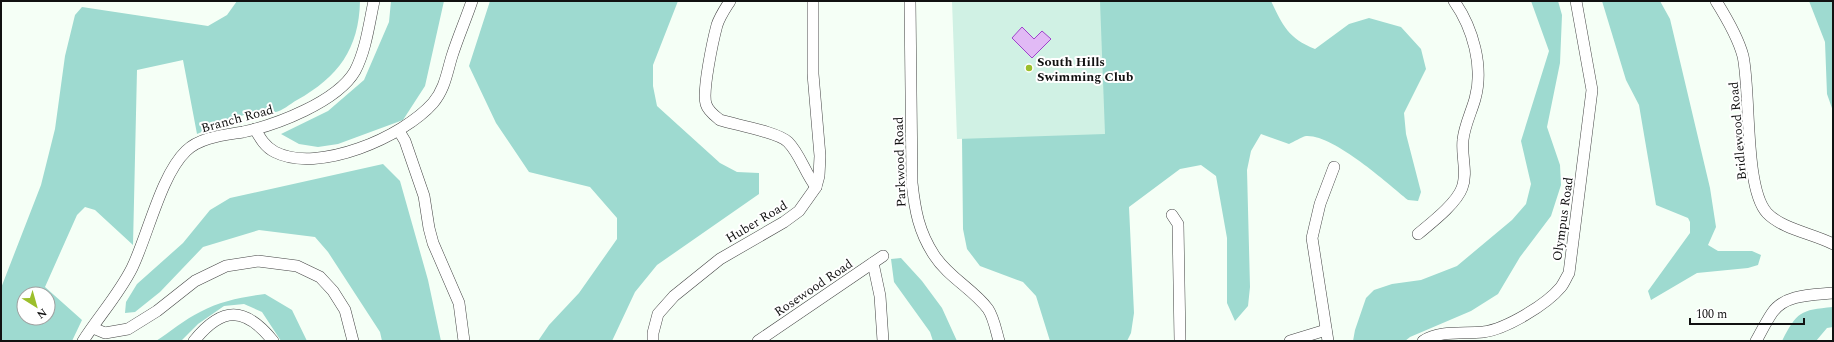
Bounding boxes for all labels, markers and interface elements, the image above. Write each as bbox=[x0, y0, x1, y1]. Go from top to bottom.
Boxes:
place label: South Hills Swimming Club bbox=[1037, 52, 1134, 87]
marker: South Hills Swimming Club bbox=[1024, 63, 1034, 73]
street label: Bridlewood Road bbox=[1724, 81, 1752, 181]
street label: Branch Road bbox=[199, 100, 276, 138]
street label: Parkwood Road bbox=[888, 116, 912, 208]
street label: Olympus Road bbox=[1547, 176, 1579, 262]
street label: Huber Road bbox=[722, 195, 791, 248]
street label: Rosewood Road bbox=[770, 254, 857, 322]
north arrow bbox=[16, 286, 56, 326]
scale bar bbox=[1690, 300, 1804, 326]
text: N bbox=[33, 304, 50, 323]
text: 100 m bbox=[1696, 305, 1727, 324]

